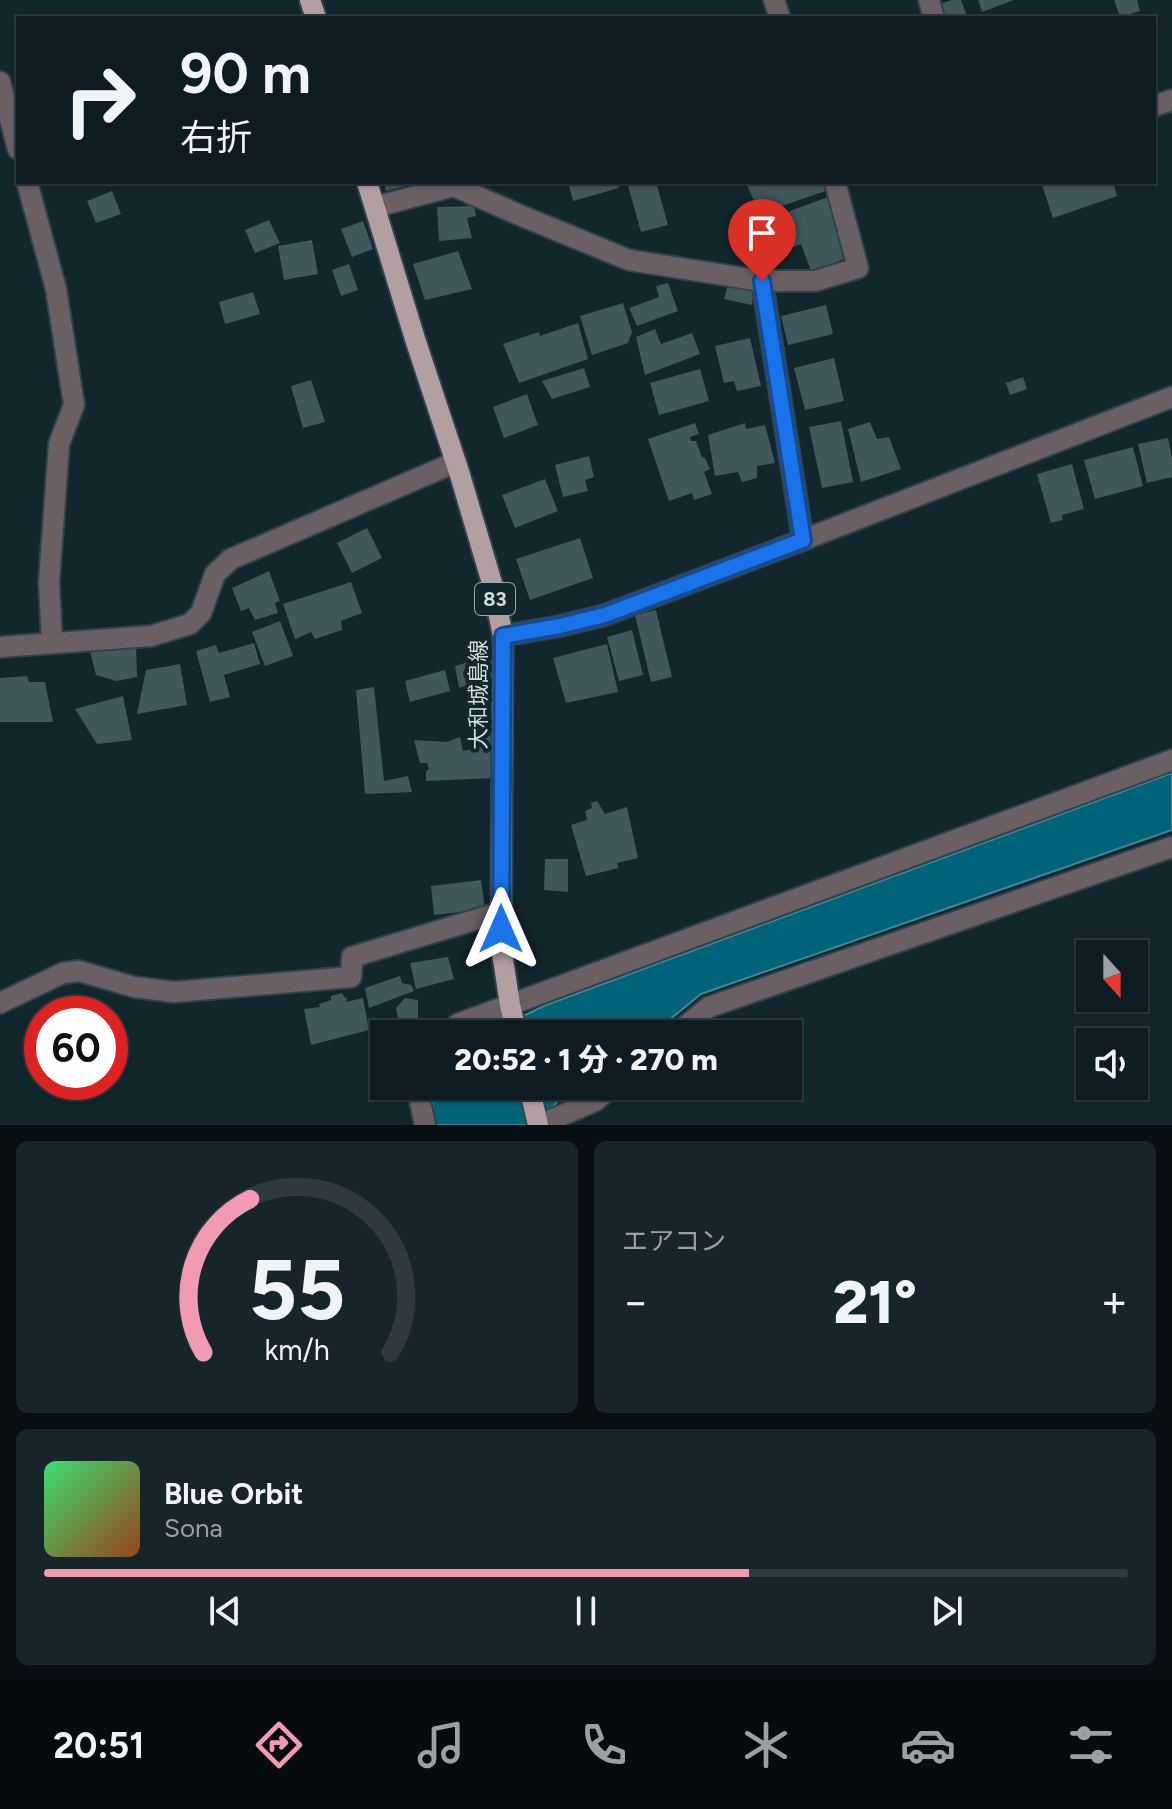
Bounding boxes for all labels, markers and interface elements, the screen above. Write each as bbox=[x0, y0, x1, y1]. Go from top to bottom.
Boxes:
text: 90 m bbox=[180, 40, 311, 107]
icon: right bbox=[48, 48, 152, 152]
text: 右折 bbox=[180, 116, 252, 159]
pin bbox=[728, 199, 796, 281]
icon: arrive bbox=[740, 211, 784, 255]
road number: 83 bbox=[475, 583, 515, 615]
street label: 大和城島線 bbox=[465, 640, 492, 750]
position arrow bbox=[459, 887, 543, 971]
north arrow bbox=[1076, 940, 1148, 1012]
map controls bbox=[1076, 940, 1148, 1100]
speed limit sign: 60 bbox=[24, 996, 128, 1100]
button: sound bbox=[1076, 1028, 1148, 1100]
text: 20:52 · 1 分 · 270 m bbox=[454, 1041, 718, 1078]
text: エアコン bbox=[622, 1225, 726, 1257]
text: 55 bbox=[249, 1240, 345, 1340]
text: 21° bbox=[833, 1266, 917, 1338]
text: − bbox=[622, 1275, 649, 1328]
text: + bbox=[1101, 1275, 1128, 1328]
text: km/h bbox=[264, 1333, 330, 1367]
text: Blue Orbit bbox=[164, 1475, 303, 1512]
text: Sona bbox=[164, 1512, 223, 1544]
icon: previous bbox=[203, 1589, 247, 1633]
icon: pause bbox=[564, 1589, 608, 1633]
icon: next bbox=[925, 1589, 969, 1633]
icon: directions bbox=[251, 1717, 307, 1773]
icon: music bbox=[413, 1717, 469, 1773]
icon: phone bbox=[576, 1717, 632, 1773]
icon: climate bbox=[738, 1717, 794, 1773]
icon: car bbox=[900, 1717, 956, 1773]
icon: filters bbox=[1063, 1717, 1119, 1773]
text: 20:51 bbox=[53, 1724, 144, 1767]

